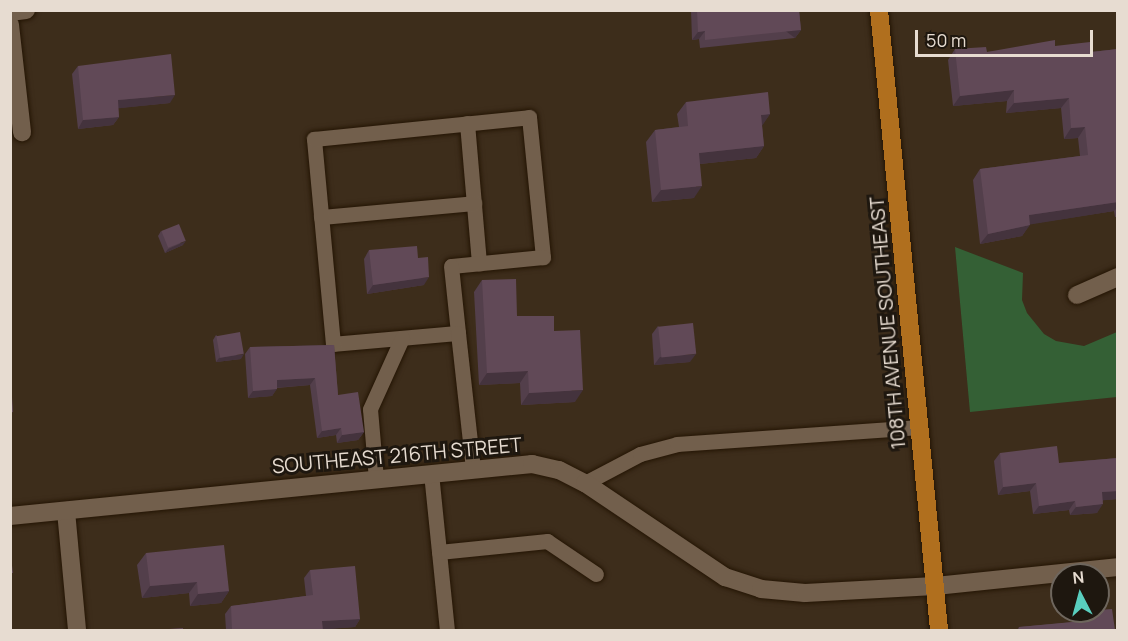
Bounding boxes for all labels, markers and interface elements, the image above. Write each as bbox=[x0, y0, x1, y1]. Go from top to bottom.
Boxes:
scale bar bbox=[918, 18, 1096, 56]
text: 50 m bbox=[926, 28, 966, 52]
street label: 108TH AVENUE SOUTHEAST bbox=[864, 196, 910, 450]
street label: SOUTHEAST 216TH STREET bbox=[271, 432, 523, 478]
north arrow bbox=[1050, 563, 1110, 623]
text: N bbox=[1071, 566, 1085, 589]

